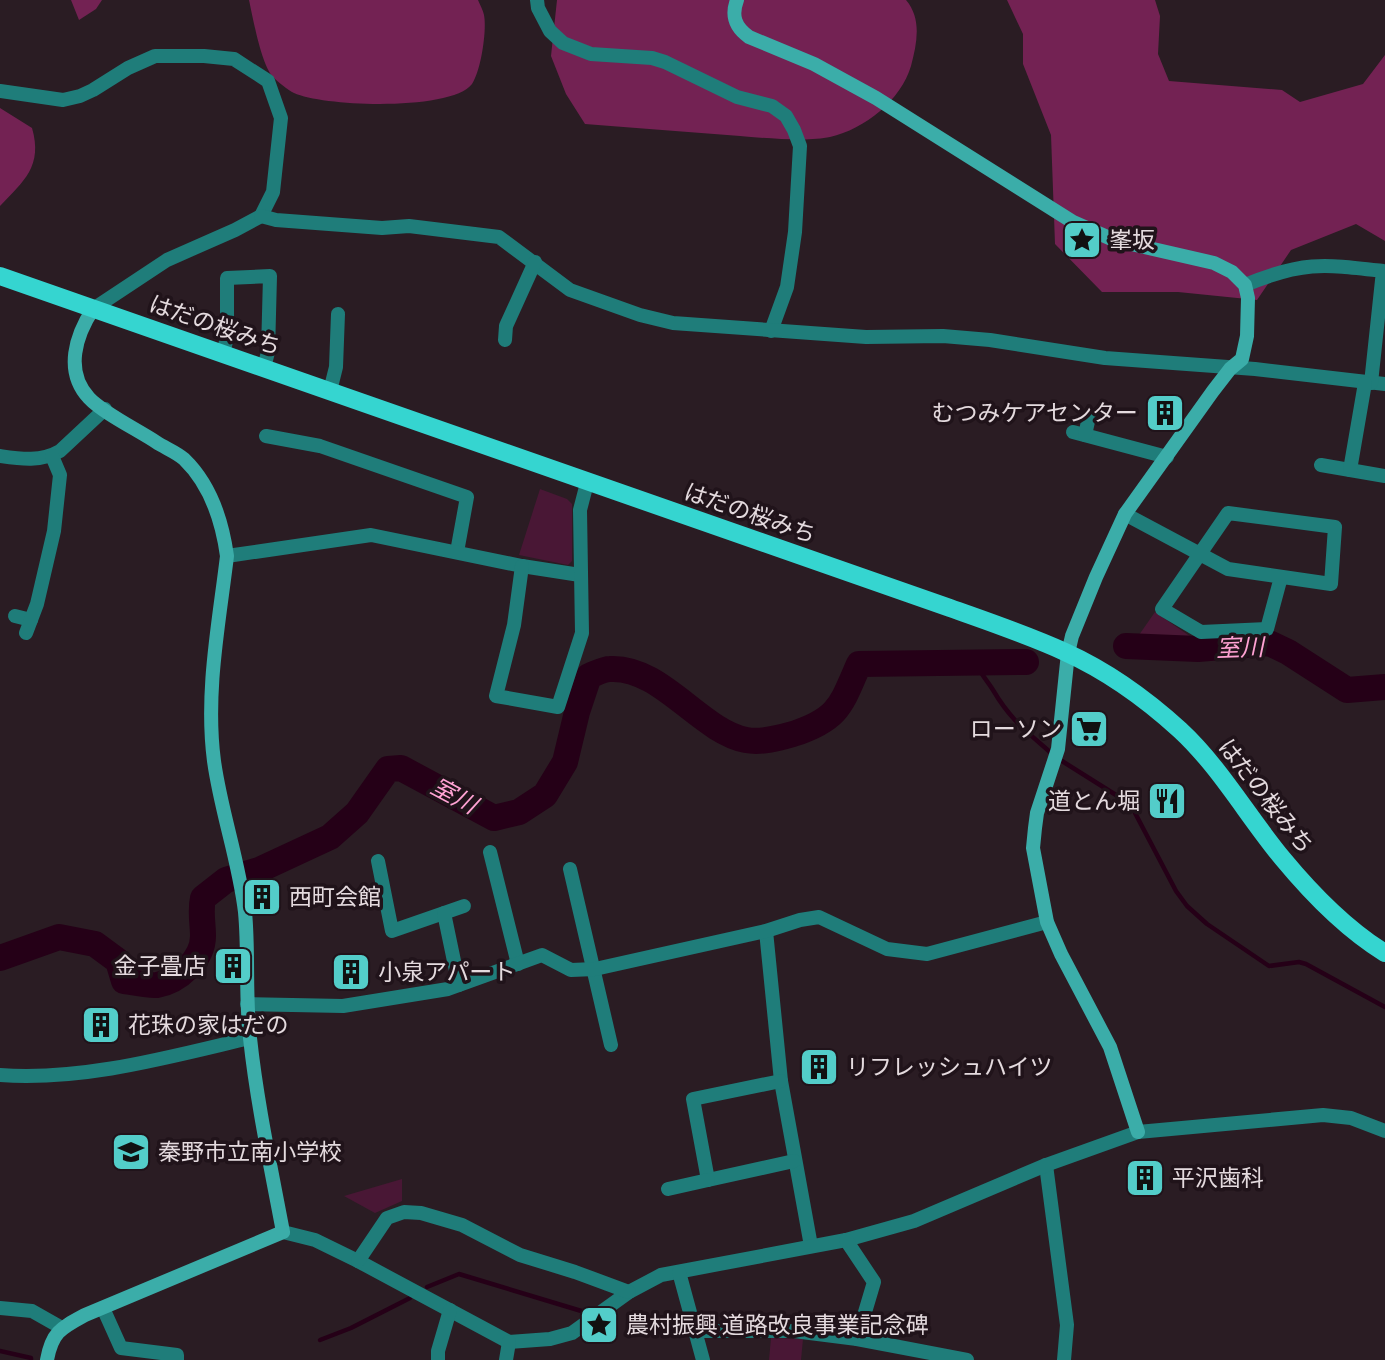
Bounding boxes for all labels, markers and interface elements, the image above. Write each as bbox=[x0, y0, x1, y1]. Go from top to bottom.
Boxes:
place icon: 峯坂 bbox=[1061, 219, 1103, 261]
place label: 峯坂 bbox=[1109, 227, 1155, 255]
street label: はだの桜みち bbox=[145, 290, 284, 362]
building icon: むつみケアセンター bbox=[1144, 392, 1186, 434]
place label: むつみケアセンター bbox=[931, 400, 1138, 428]
street label: はだの桜みち bbox=[680, 478, 819, 550]
water label: 室川 bbox=[1216, 633, 1268, 664]
supermarket icon: ローソン bbox=[1068, 708, 1110, 750]
place label: ローソン bbox=[970, 716, 1062, 744]
street label: はだの桜みち bbox=[1212, 734, 1319, 859]
water label: 室川 bbox=[426, 772, 484, 822]
restaurant icon: 道とん堀 bbox=[1146, 780, 1188, 822]
place label: 道とん堀 bbox=[1048, 788, 1140, 816]
building icon: 西町会館 bbox=[241, 876, 283, 918]
place label: 西町会館 bbox=[289, 884, 381, 912]
building icon: 金子畳店 bbox=[212, 945, 254, 987]
building icon: 小泉アパート bbox=[330, 951, 372, 993]
place label: 金子畳店 bbox=[114, 953, 206, 981]
place label: 小泉アパート bbox=[378, 959, 516, 987]
building icon: 花珠の家はだの bbox=[80, 1004, 122, 1046]
place label: 花珠の家はだの bbox=[128, 1012, 289, 1040]
building icon: リフレッシュハイツ bbox=[798, 1046, 840, 1088]
place label: リフレッシュハイツ bbox=[846, 1054, 1053, 1082]
school or university icon: 秦野市立南小学校 bbox=[110, 1131, 152, 1173]
place label: 秦野市立南小学校 bbox=[158, 1139, 342, 1167]
building icon: 平沢歯科 bbox=[1124, 1157, 1166, 1199]
place label: 平沢歯科 bbox=[1172, 1165, 1264, 1193]
place icon: 農村振興 道路改良事業記念碑 bbox=[578, 1304, 620, 1346]
place label: 農村振興 道路改良事業記念碑 bbox=[626, 1312, 929, 1340]

